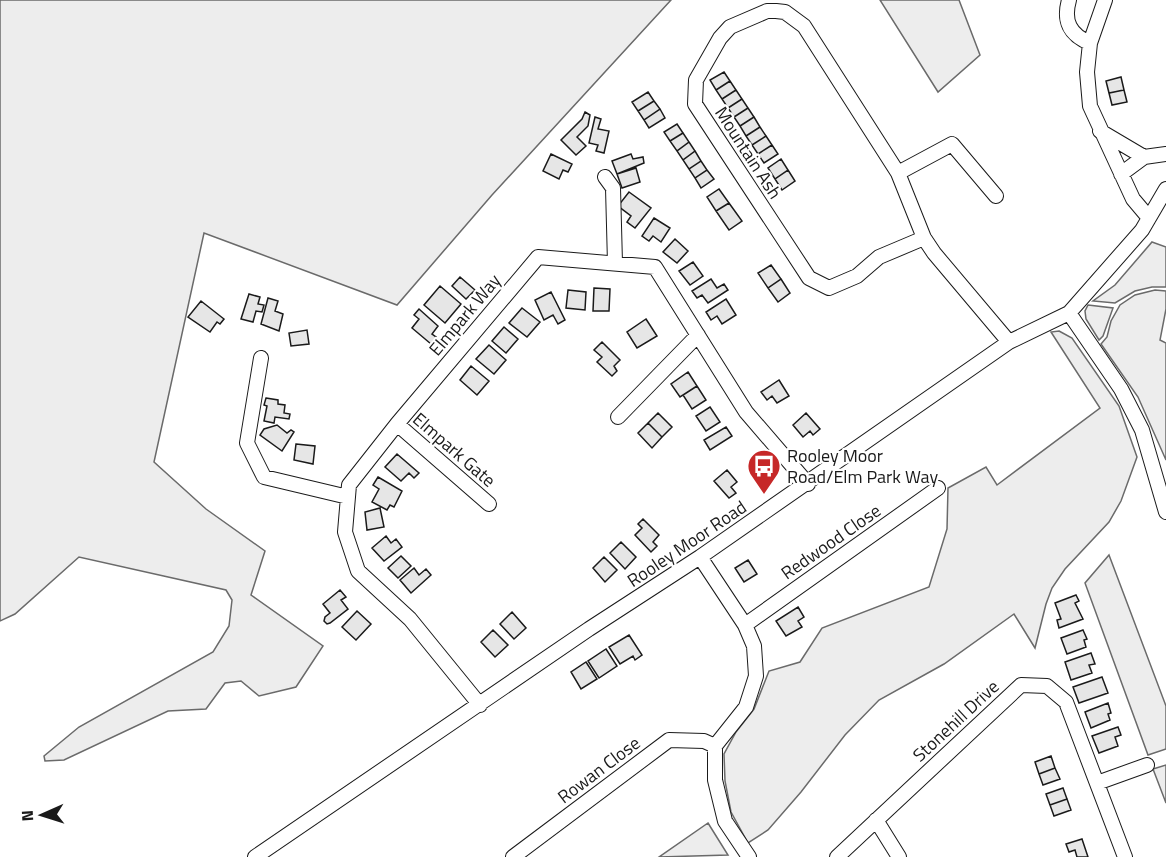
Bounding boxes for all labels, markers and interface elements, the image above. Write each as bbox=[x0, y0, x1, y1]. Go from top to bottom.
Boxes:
street label: Mountain Ash bbox=[708, 101, 788, 204]
street label: Elmpark Way bbox=[422, 268, 507, 362]
street label: Elmpark Gate bbox=[407, 406, 502, 493]
place label: Rooley Moor Road/Elm Park Way bbox=[787, 442, 939, 490]
bus stop icon: Rooley Moor Road/Elm Park Way bbox=[746, 448, 782, 495]
street label: Rooley Moor Road bbox=[622, 494, 752, 594]
street label: Redwood Close bbox=[775, 497, 886, 586]
street label: Stonehill Drive bbox=[906, 673, 1005, 768]
street label: Rowan Close bbox=[552, 729, 646, 810]
north arrow bbox=[12, 785, 72, 845]
text: N bbox=[15, 810, 39, 822]

